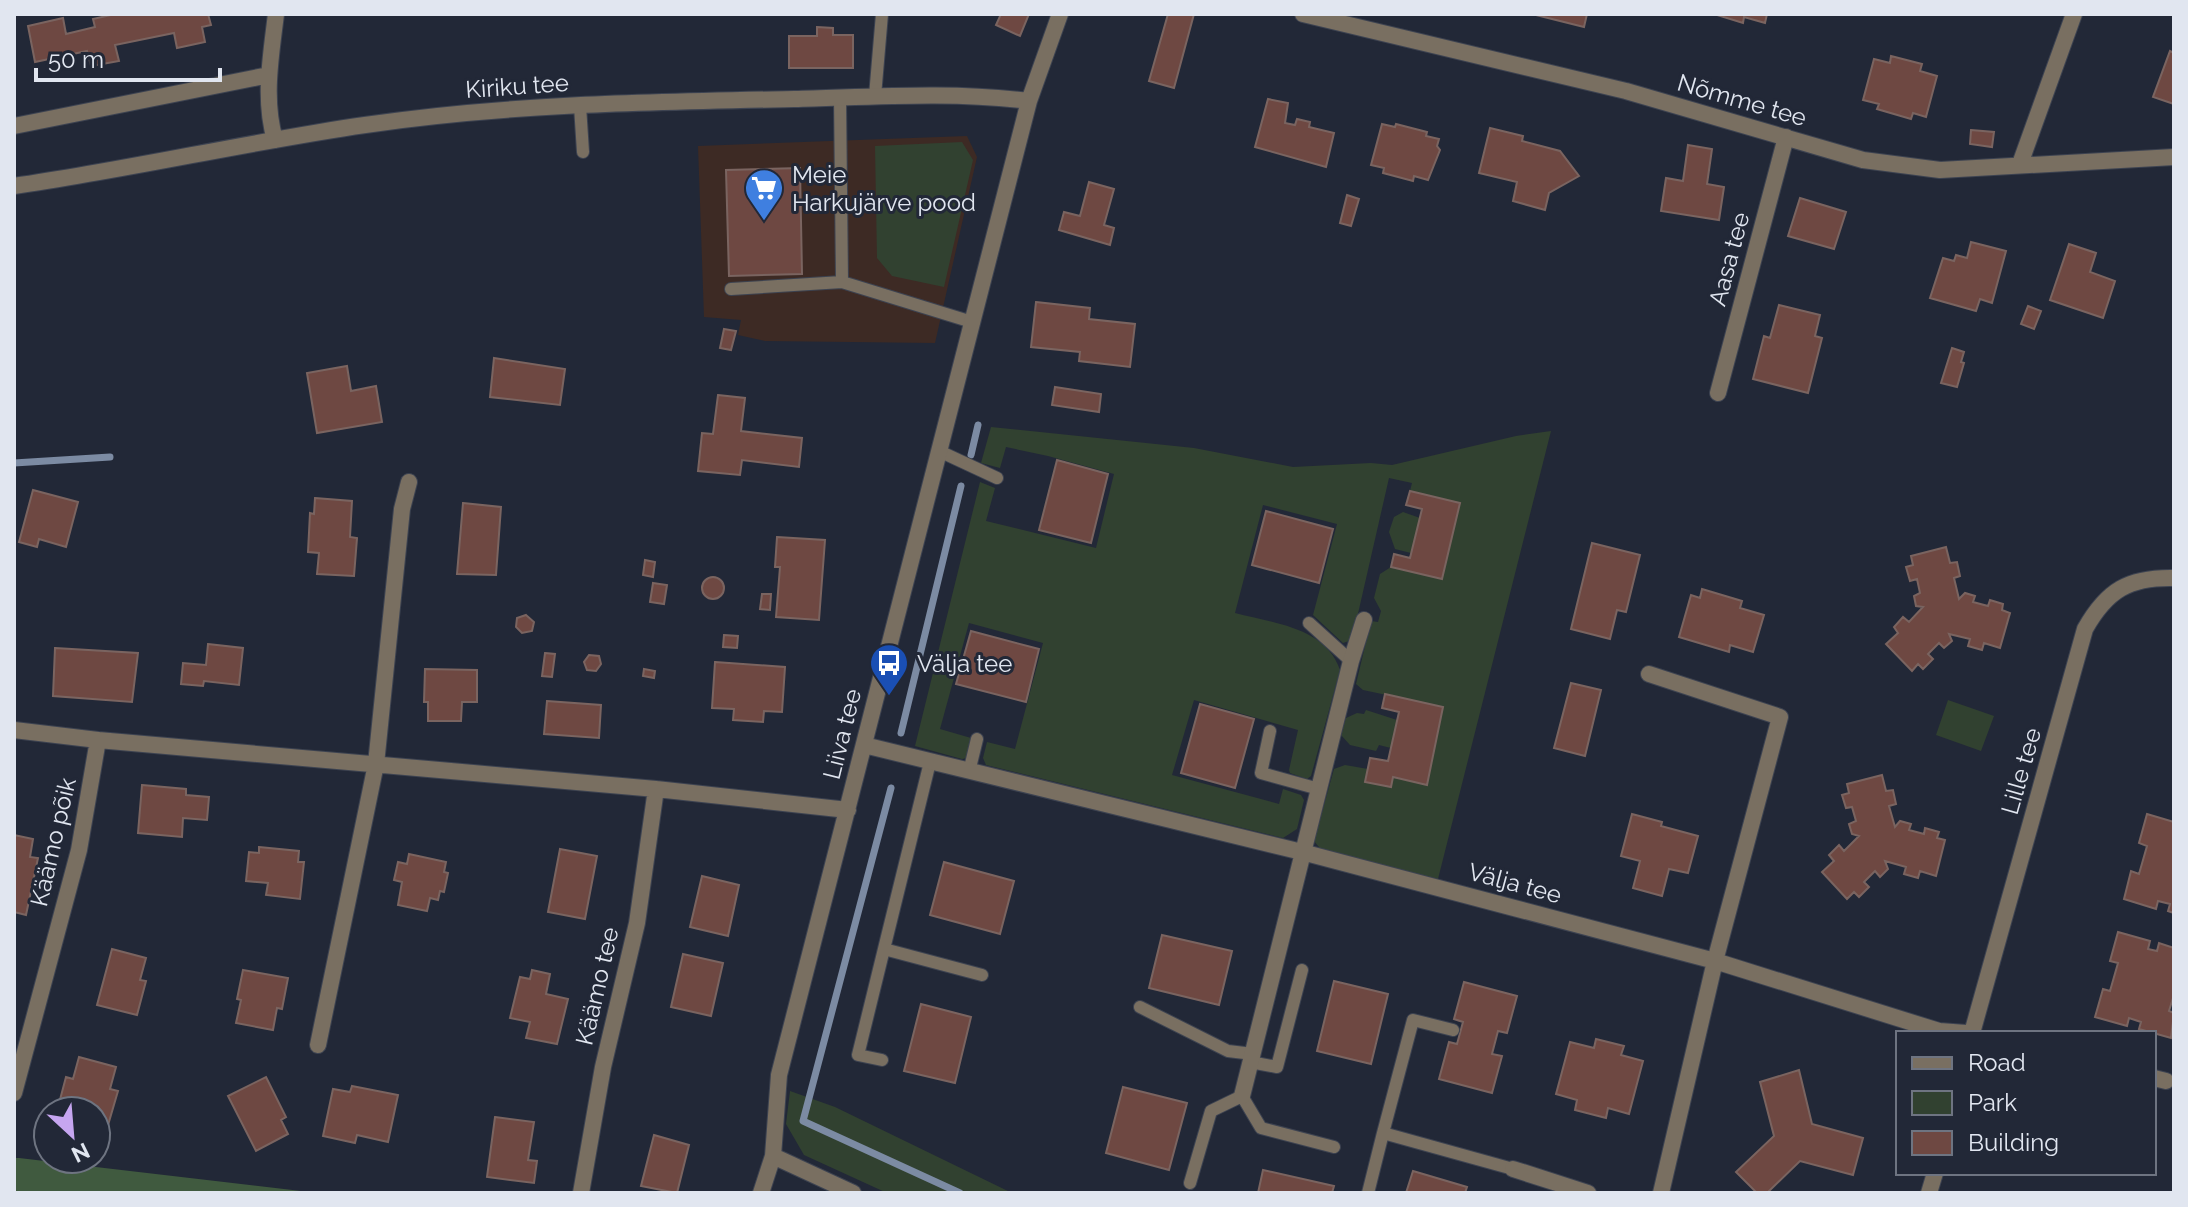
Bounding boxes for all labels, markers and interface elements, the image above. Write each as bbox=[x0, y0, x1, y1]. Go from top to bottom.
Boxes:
scale bar bbox=[36, 32, 220, 82]
text: 50 m bbox=[48, 45, 104, 74]
street label: Kiriku tee bbox=[464, 68, 570, 104]
street label: Nõmme tee bbox=[1674, 68, 1810, 132]
place label: Meie Harkujärve pood bbox=[792, 160, 976, 217]
supermarket icon: Meie Harkujärve pood bbox=[743, 167, 785, 222]
street label: Aasa tee bbox=[1703, 209, 1755, 309]
bus stop icon: Välja tee bbox=[868, 642, 910, 697]
place label: Välja tee bbox=[917, 649, 1012, 678]
street label: Liiva tee bbox=[817, 686, 867, 782]
street label: Lille tee bbox=[1995, 724, 2047, 818]
street label: Käämo põik bbox=[24, 775, 82, 909]
street label: Välja tee bbox=[1465, 857, 1565, 909]
street label: Käämo tee bbox=[569, 924, 625, 1048]
legend bbox=[1896, 1031, 2156, 1175]
text: Road bbox=[1968, 1048, 2026, 1077]
text: Park bbox=[1968, 1088, 2017, 1117]
north arrow bbox=[32, 1095, 112, 1175]
text: Building bbox=[1968, 1128, 2059, 1157]
text: N bbox=[68, 1138, 94, 1168]

